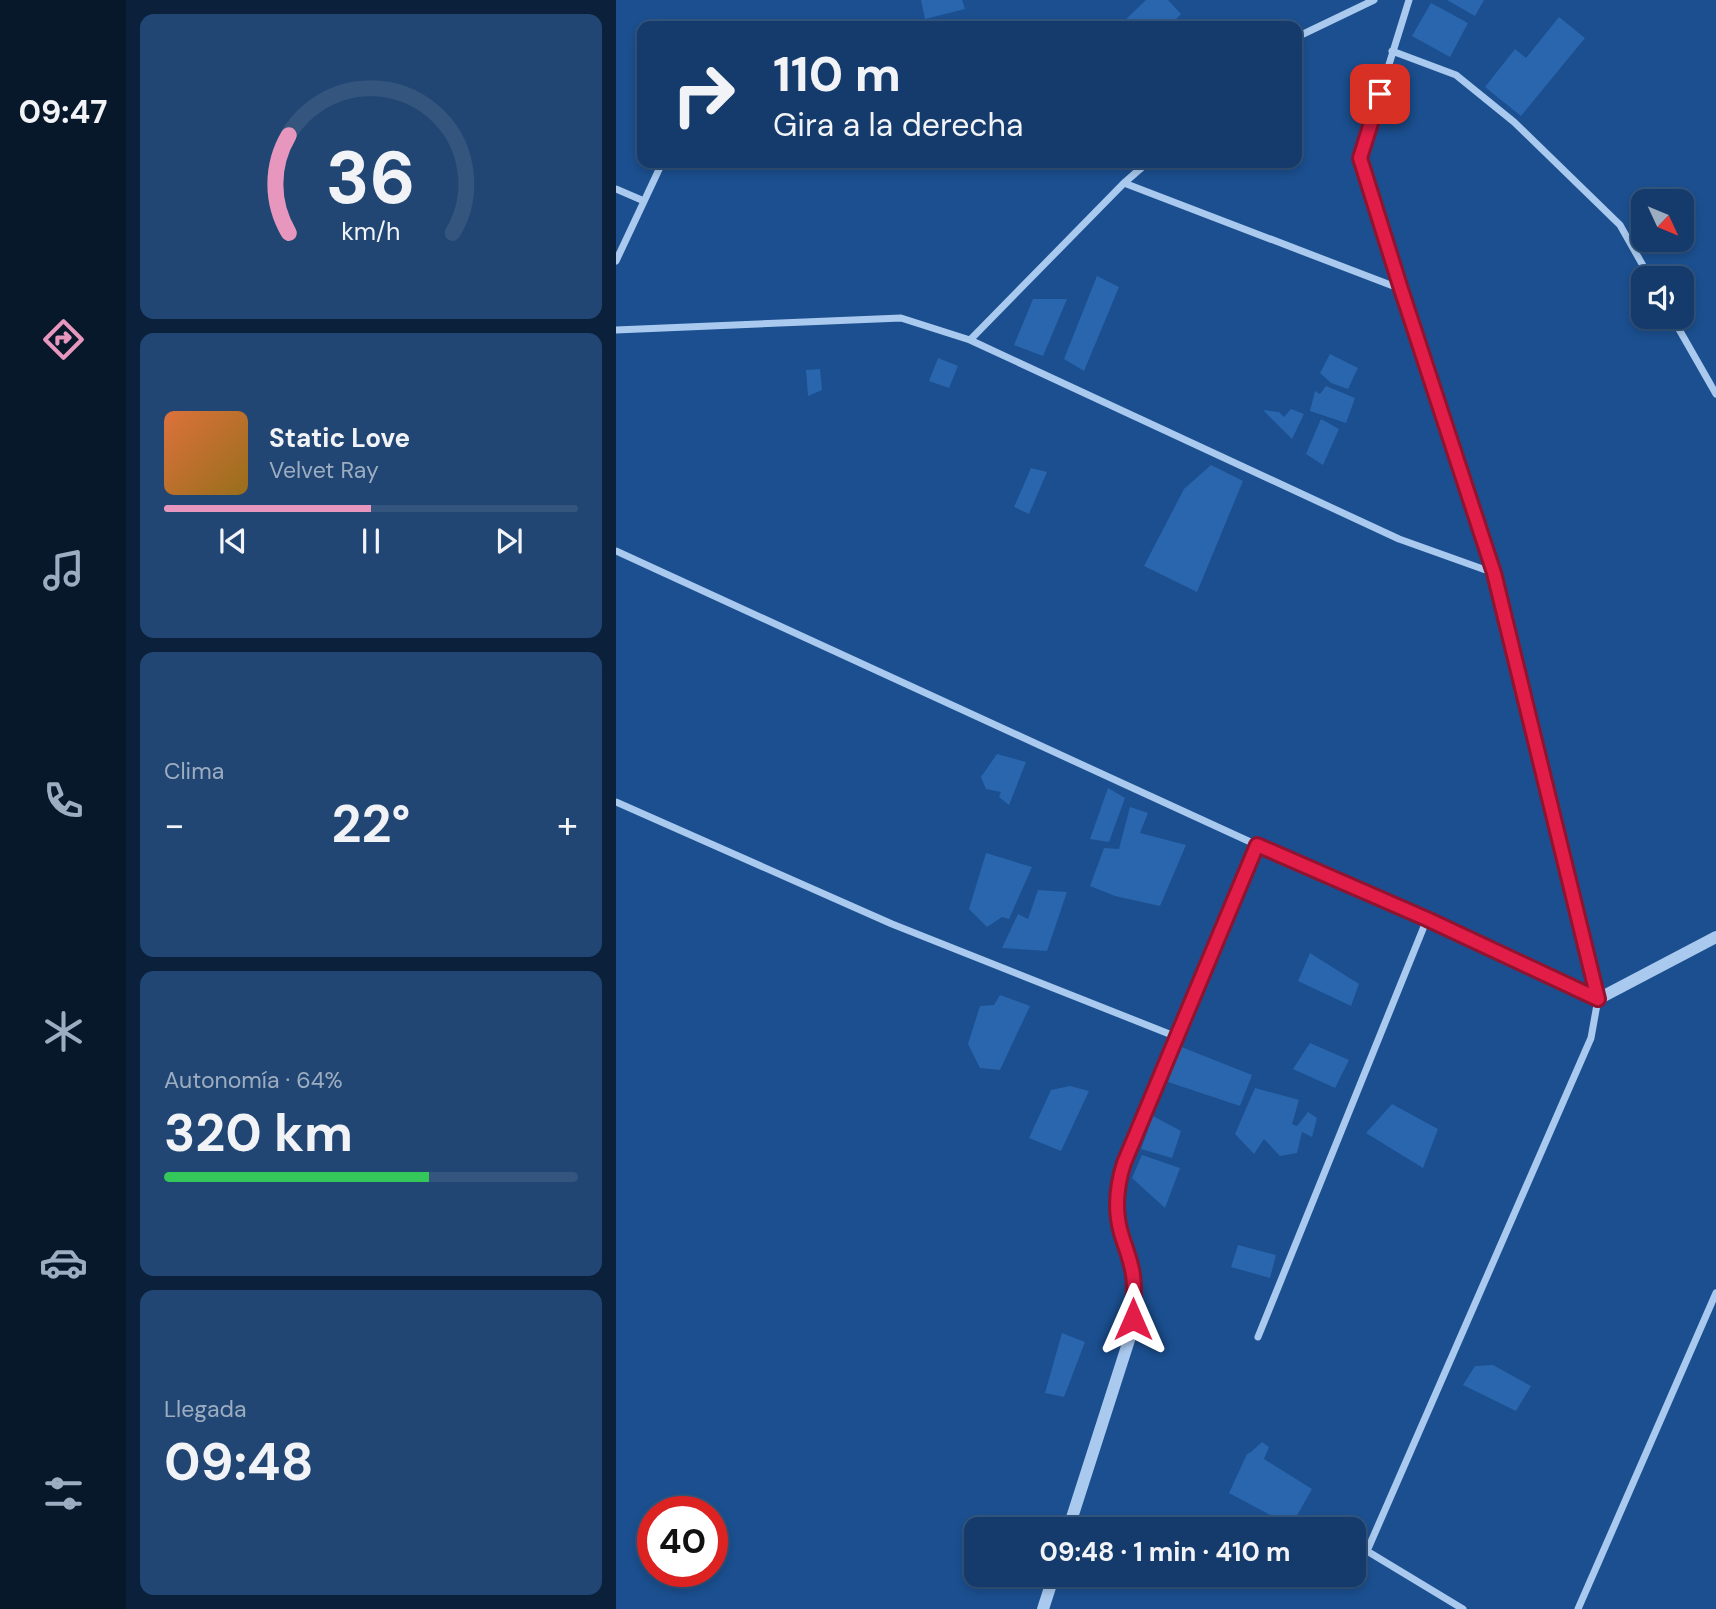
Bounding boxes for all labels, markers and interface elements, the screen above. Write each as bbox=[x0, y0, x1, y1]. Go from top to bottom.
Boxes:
text: 110 m bbox=[773, 42, 901, 106]
icon: right bbox=[658, 49, 749, 140]
pin bbox=[1350, 64, 1410, 124]
icon: arrive bbox=[1361, 75, 1399, 113]
text: 09:47 bbox=[19, 91, 107, 133]
text: Gira a la derecha bbox=[773, 104, 1023, 146]
text: 36 bbox=[326, 131, 416, 226]
north arrow bbox=[1631, 189, 1694, 252]
map controls bbox=[1631, 189, 1694, 329]
text: km/h bbox=[341, 214, 401, 247]
button: sound bbox=[1631, 266, 1694, 329]
icon: directions bbox=[39, 315, 88, 364]
text: Static Love bbox=[269, 421, 410, 455]
text: Velvet Ray bbox=[269, 455, 379, 485]
icon: previous bbox=[214, 522, 252, 560]
icon: pause bbox=[352, 522, 390, 560]
icon: next bbox=[490, 522, 528, 560]
icon: music bbox=[39, 546, 88, 595]
text: Clima bbox=[164, 756, 224, 786]
icon: phone bbox=[39, 776, 88, 825]
text: 22° bbox=[332, 790, 410, 858]
text: − bbox=[164, 800, 185, 850]
text: + bbox=[557, 800, 578, 850]
icon: climate bbox=[39, 1007, 88, 1056]
text: Autonomía · 64% bbox=[164, 1065, 343, 1095]
text: 320 km bbox=[164, 1099, 353, 1167]
icon: car bbox=[39, 1238, 88, 1287]
position arrow bbox=[1096, 1282, 1170, 1356]
text: Llegada bbox=[164, 1394, 247, 1424]
text: 09:48 bbox=[164, 1428, 314, 1496]
icon: filters bbox=[39, 1469, 88, 1518]
speed limit sign: 40 bbox=[637, 1496, 728, 1587]
text: 09:48 · 1 min · 410 m bbox=[1040, 1535, 1290, 1569]

